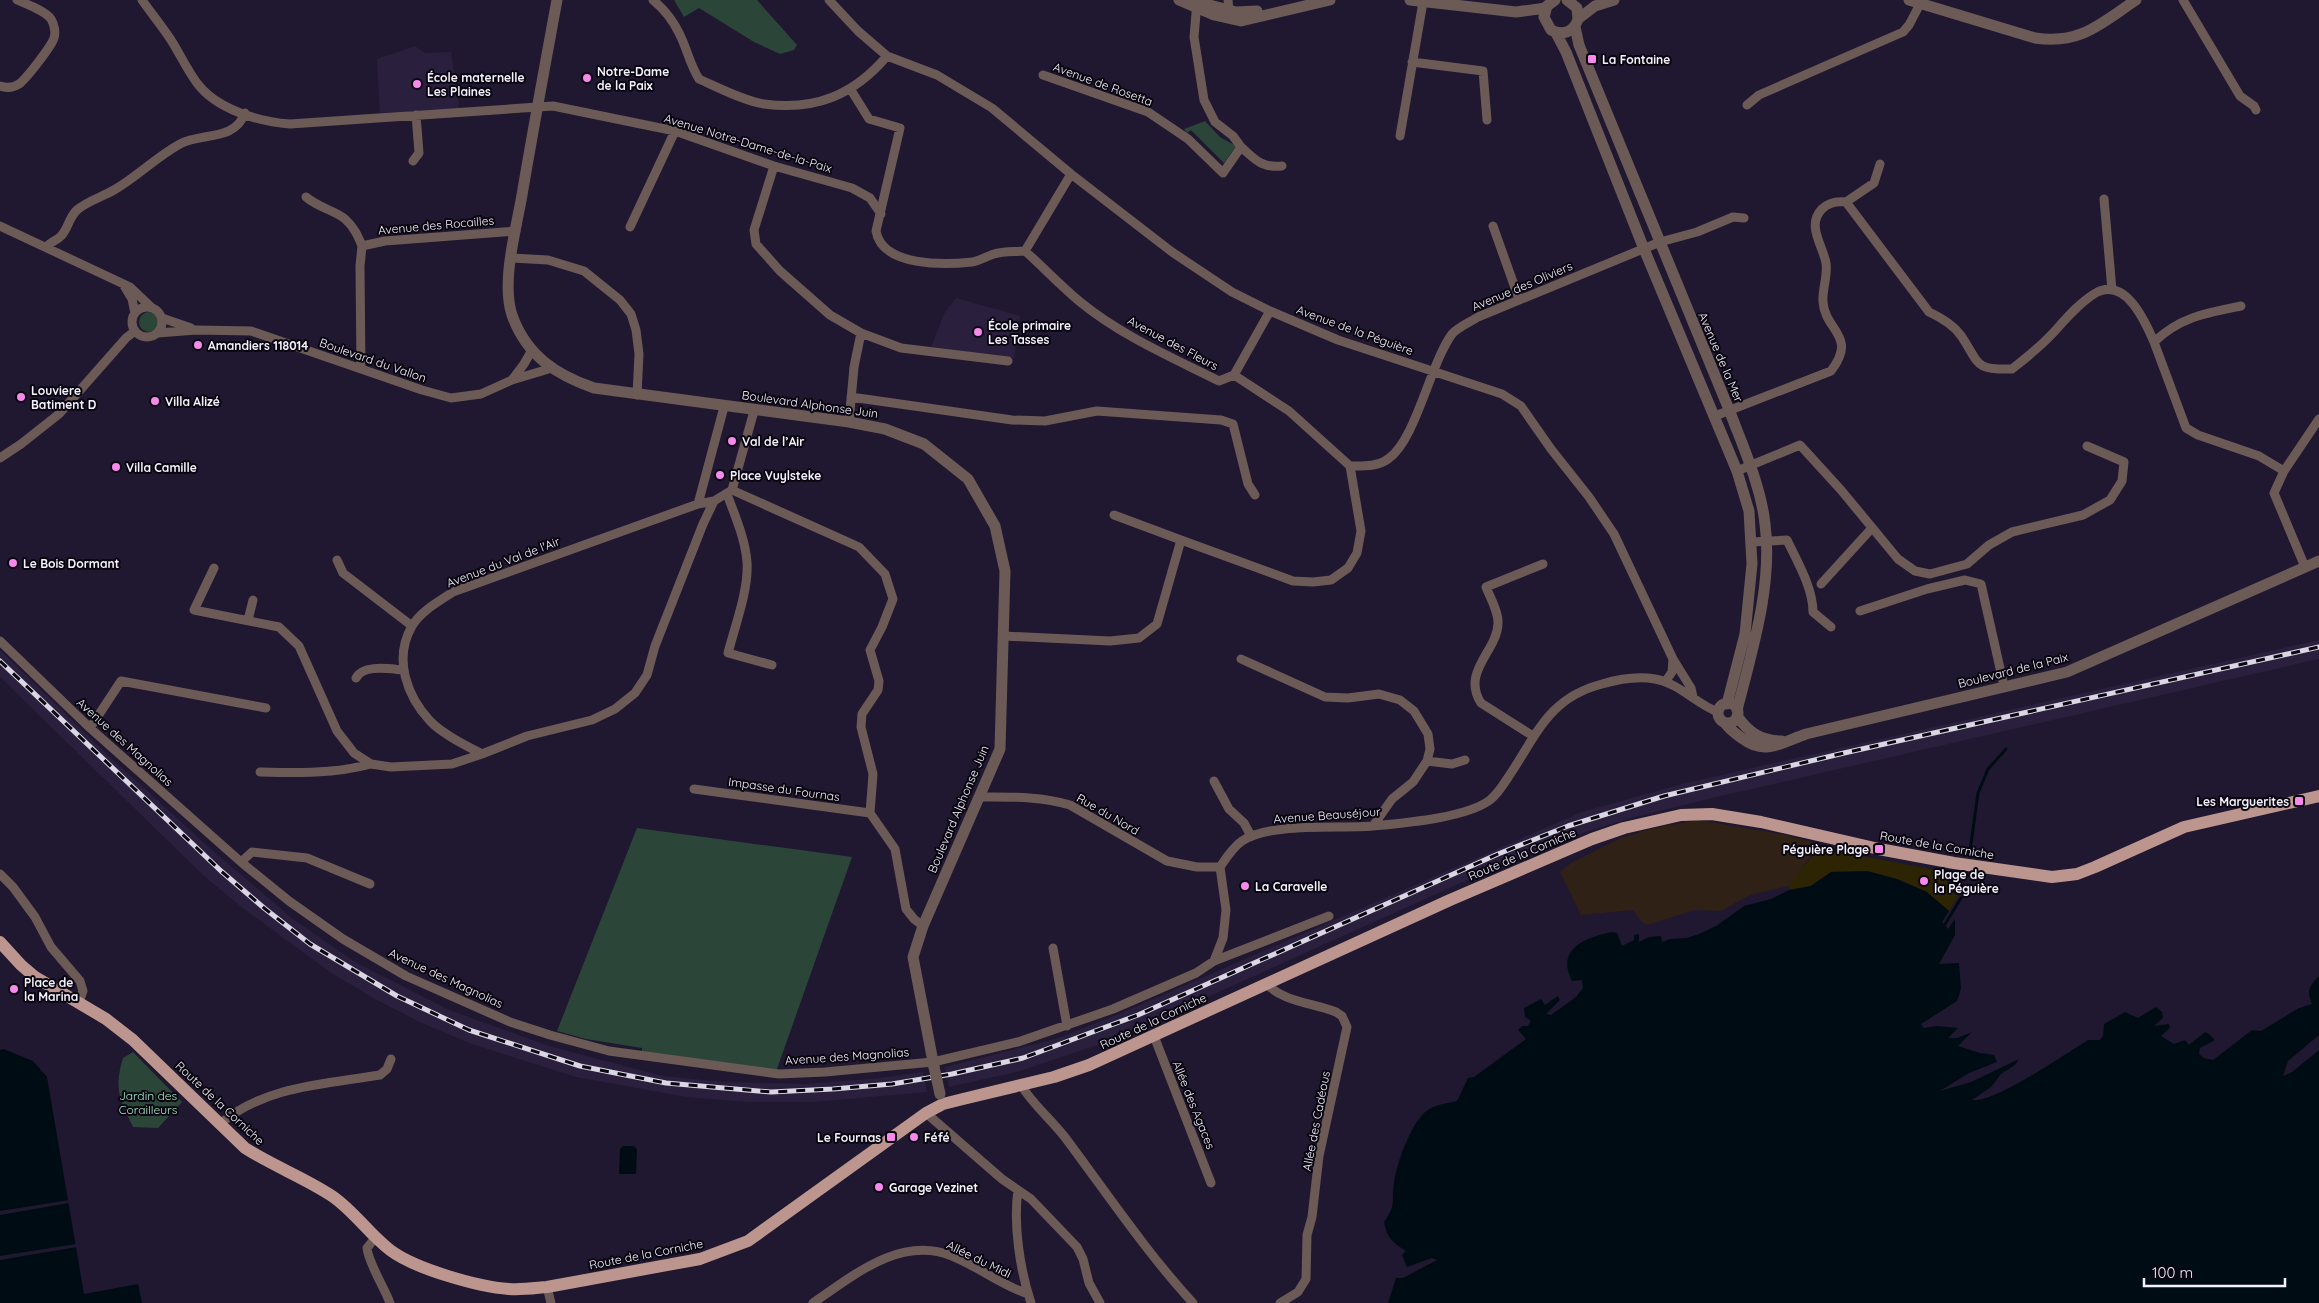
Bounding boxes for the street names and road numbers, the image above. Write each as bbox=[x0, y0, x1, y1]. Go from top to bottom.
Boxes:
street label: Avenue de Rosetta bbox=[1051, 59, 1155, 109]
street label: Avenue Notre-Dame-de-la-Paix bbox=[662, 110, 834, 176]
street label: Avenue des Rocailles bbox=[377, 212, 495, 238]
street label: Avenue des Oliviers bbox=[1469, 258, 1575, 314]
street label: Avenue de la Péguière bbox=[1294, 302, 1416, 358]
street label: Avenue de la Mer bbox=[1695, 310, 1747, 405]
street label: Avenue des Fleurs bbox=[1125, 313, 1221, 373]
street label: Boulevard du Vallon bbox=[318, 335, 428, 385]
street label: Boulevard Alphonse Juin bbox=[741, 387, 879, 421]
street label: Avenue du Val de l'Air bbox=[444, 533, 562, 591]
street label: Boulevard de la Paix bbox=[1956, 649, 2070, 691]
street label: Avenue des Magnolias bbox=[74, 695, 177, 789]
street label: Boulevard Alphonse Juin bbox=[924, 743, 992, 875]
street label: Impasse du Fournas bbox=[727, 774, 841, 804]
street label: Rue du Nord bbox=[1074, 790, 1142, 838]
street label: Avenue Beauséjour bbox=[1273, 804, 1381, 826]
street label: Route de la Corniche bbox=[1466, 824, 1578, 884]
street label: Route de la Corniche bbox=[1879, 828, 1996, 862]
street label: Avenue des Magnolias bbox=[386, 945, 506, 1011]
street label: Route de la Corniche bbox=[1097, 990, 1209, 1052]
street label: Avenue des Magnolias bbox=[784, 1044, 910, 1068]
street label: Route de la Corniche bbox=[173, 1058, 268, 1148]
street label: Allée des Agaces bbox=[1169, 1059, 1219, 1152]
street label: Allée des Cadéous bbox=[1299, 1069, 1333, 1172]
street label: Route de la Corniche bbox=[588, 1236, 704, 1272]
street label: Allée du Midi bbox=[944, 1237, 1014, 1281]

